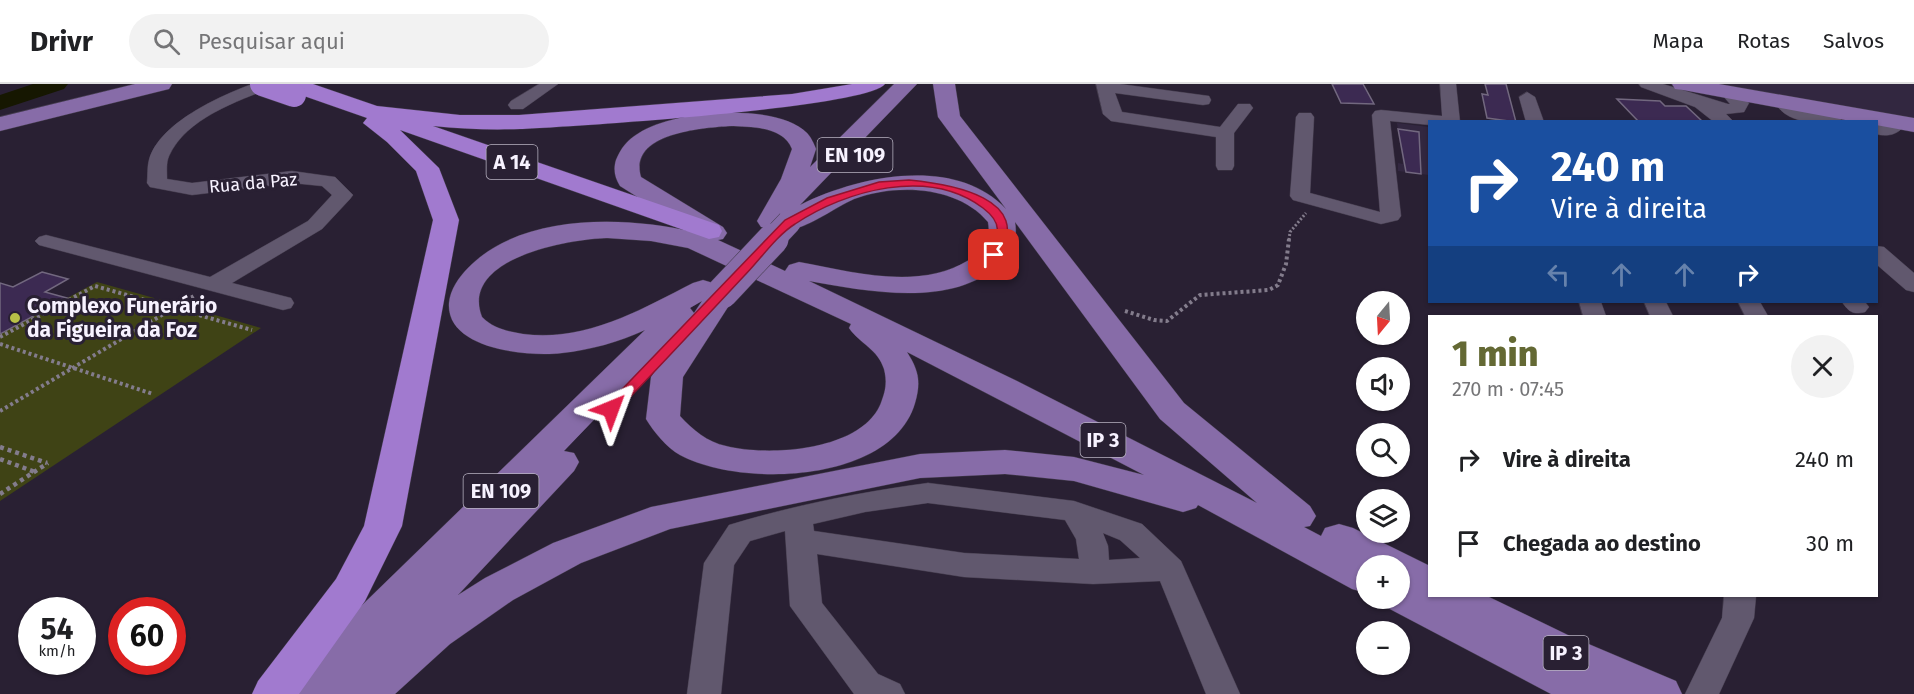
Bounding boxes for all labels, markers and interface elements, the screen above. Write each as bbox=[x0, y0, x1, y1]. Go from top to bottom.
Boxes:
search box bbox=[129, 14, 549, 68]
text: Drivr bbox=[30, 25, 93, 58]
icon: search bbox=[150, 25, 183, 58]
text: Pesquisar aqui bbox=[198, 28, 345, 55]
text: Mapa bbox=[1653, 28, 1704, 54]
text: Rotas bbox=[1737, 28, 1790, 54]
text: Salvos bbox=[1823, 28, 1884, 54]
road number: EN 109 bbox=[818, 138, 892, 172]
text: 240 m bbox=[1551, 142, 1665, 192]
icon: right bbox=[1452, 144, 1530, 222]
road number: A 14 bbox=[486, 145, 538, 179]
street label: Rua da Paz bbox=[208, 168, 298, 198]
text: Vire à direita bbox=[1551, 193, 1707, 225]
pin bbox=[968, 229, 1019, 280]
icon: arrive bbox=[977, 238, 1010, 271]
icon: left bbox=[1542, 258, 1575, 291]
icon: ahead bbox=[1605, 258, 1638, 291]
icon: ahead bbox=[1668, 258, 1701, 291]
icon: right bbox=[1731, 258, 1764, 291]
north arrow bbox=[1356, 291, 1410, 345]
map controls bbox=[1356, 291, 1410, 675]
place label: Complexo Funerário da Figueira da Foz bbox=[27, 293, 217, 343]
marker: Complexo Funerário da Figueira da Foz bbox=[8, 311, 22, 325]
text: 1 min bbox=[1452, 332, 1538, 376]
button: close bbox=[1791, 335, 1854, 398]
button: sound bbox=[1356, 357, 1410, 411]
position arrow bbox=[579, 377, 643, 441]
text: 270 m · 07:45 bbox=[1452, 377, 1564, 401]
road number: IP 3 bbox=[1080, 423, 1126, 457]
button: search bbox=[1356, 423, 1410, 477]
icon: right bbox=[1452, 443, 1485, 476]
text: Vire à direita bbox=[1503, 446, 1631, 473]
text: 240 m bbox=[1795, 446, 1854, 473]
road number: EN 109 bbox=[464, 474, 538, 508]
button: layers bbox=[1356, 489, 1410, 543]
icon: arrive bbox=[1452, 527, 1485, 560]
text: Chegada ao destino bbox=[1503, 530, 1701, 557]
text: 30 m bbox=[1806, 530, 1854, 557]
button: + bbox=[1356, 555, 1410, 609]
speed limit sign: 60 bbox=[108, 597, 186, 675]
text: 54 bbox=[40, 611, 74, 647]
button: − bbox=[1356, 621, 1410, 675]
road number: IP 3 bbox=[1544, 636, 1588, 670]
text: km/h bbox=[38, 642, 76, 660]

